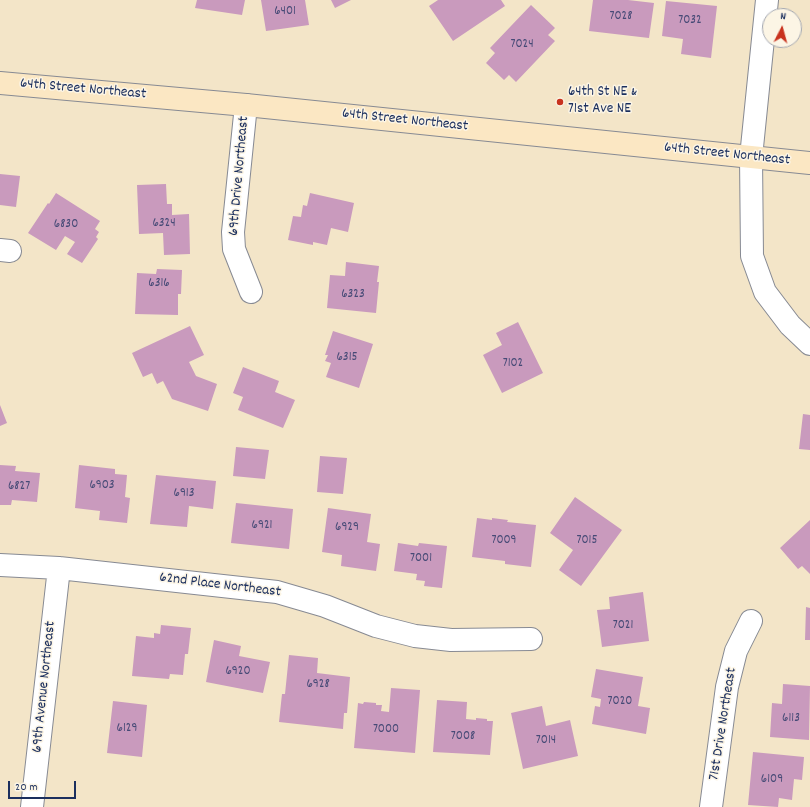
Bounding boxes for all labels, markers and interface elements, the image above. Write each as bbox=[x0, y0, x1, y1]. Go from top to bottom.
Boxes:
house number: 6401 bbox=[274, 4, 296, 20]
north arrow bbox=[762, 8, 802, 48]
house number: 7028 bbox=[610, 9, 632, 25]
text: N bbox=[780, 9, 787, 25]
house number: 7032 bbox=[678, 13, 702, 29]
house number: 7024 bbox=[510, 37, 534, 53]
street label: 64th Street Northeast bbox=[19, 76, 147, 104]
place label: 64th St NE & 71st Ave NE bbox=[568, 84, 637, 119]
marker: 64th St NE & 71st Ave NE bbox=[555, 97, 565, 107]
street label: 64th Street Northeast bbox=[341, 105, 469, 137]
street label: 69th Drive Northeast bbox=[226, 115, 254, 237]
street label: 64th Street Northeast bbox=[663, 139, 791, 171]
house number: 6324 bbox=[152, 216, 176, 232]
house number: 6830 bbox=[54, 217, 78, 233]
house number: 6316 bbox=[148, 276, 170, 292]
house number: 6323 bbox=[341, 287, 365, 303]
house number: 6315 bbox=[336, 350, 358, 366]
house number: 7102 bbox=[503, 356, 523, 372]
house number: 6903 bbox=[89, 478, 115, 494]
house number: 6827 bbox=[8, 479, 30, 495]
house number: 6913 bbox=[174, 486, 194, 502]
house number: 6921 bbox=[252, 518, 272, 534]
house number: 6929 bbox=[335, 520, 359, 536]
house number: 7009 bbox=[491, 533, 517, 549]
house number: 7015 bbox=[577, 533, 597, 549]
house number: 7001 bbox=[410, 551, 432, 567]
street label: 62nd Place Northeast bbox=[158, 570, 282, 602]
house number: 7021 bbox=[613, 618, 633, 634]
street label: 69th Avenue Northeast bbox=[29, 620, 61, 754]
house number: 6920 bbox=[225, 664, 251, 680]
street label: 71st Drive Northeast bbox=[706, 666, 742, 782]
house number: 6928 bbox=[306, 677, 330, 693]
house number: 7020 bbox=[608, 694, 632, 710]
house number: 6113 bbox=[782, 711, 800, 727]
house number: 6129 bbox=[117, 721, 137, 737]
house number: 7000 bbox=[373, 722, 399, 738]
house number: 7008 bbox=[451, 729, 475, 745]
house number: 7014 bbox=[536, 733, 556, 749]
house number: 6109 bbox=[761, 772, 783, 788]
scale bar bbox=[10, 773, 78, 799]
text: 20 m bbox=[15, 779, 38, 796]

